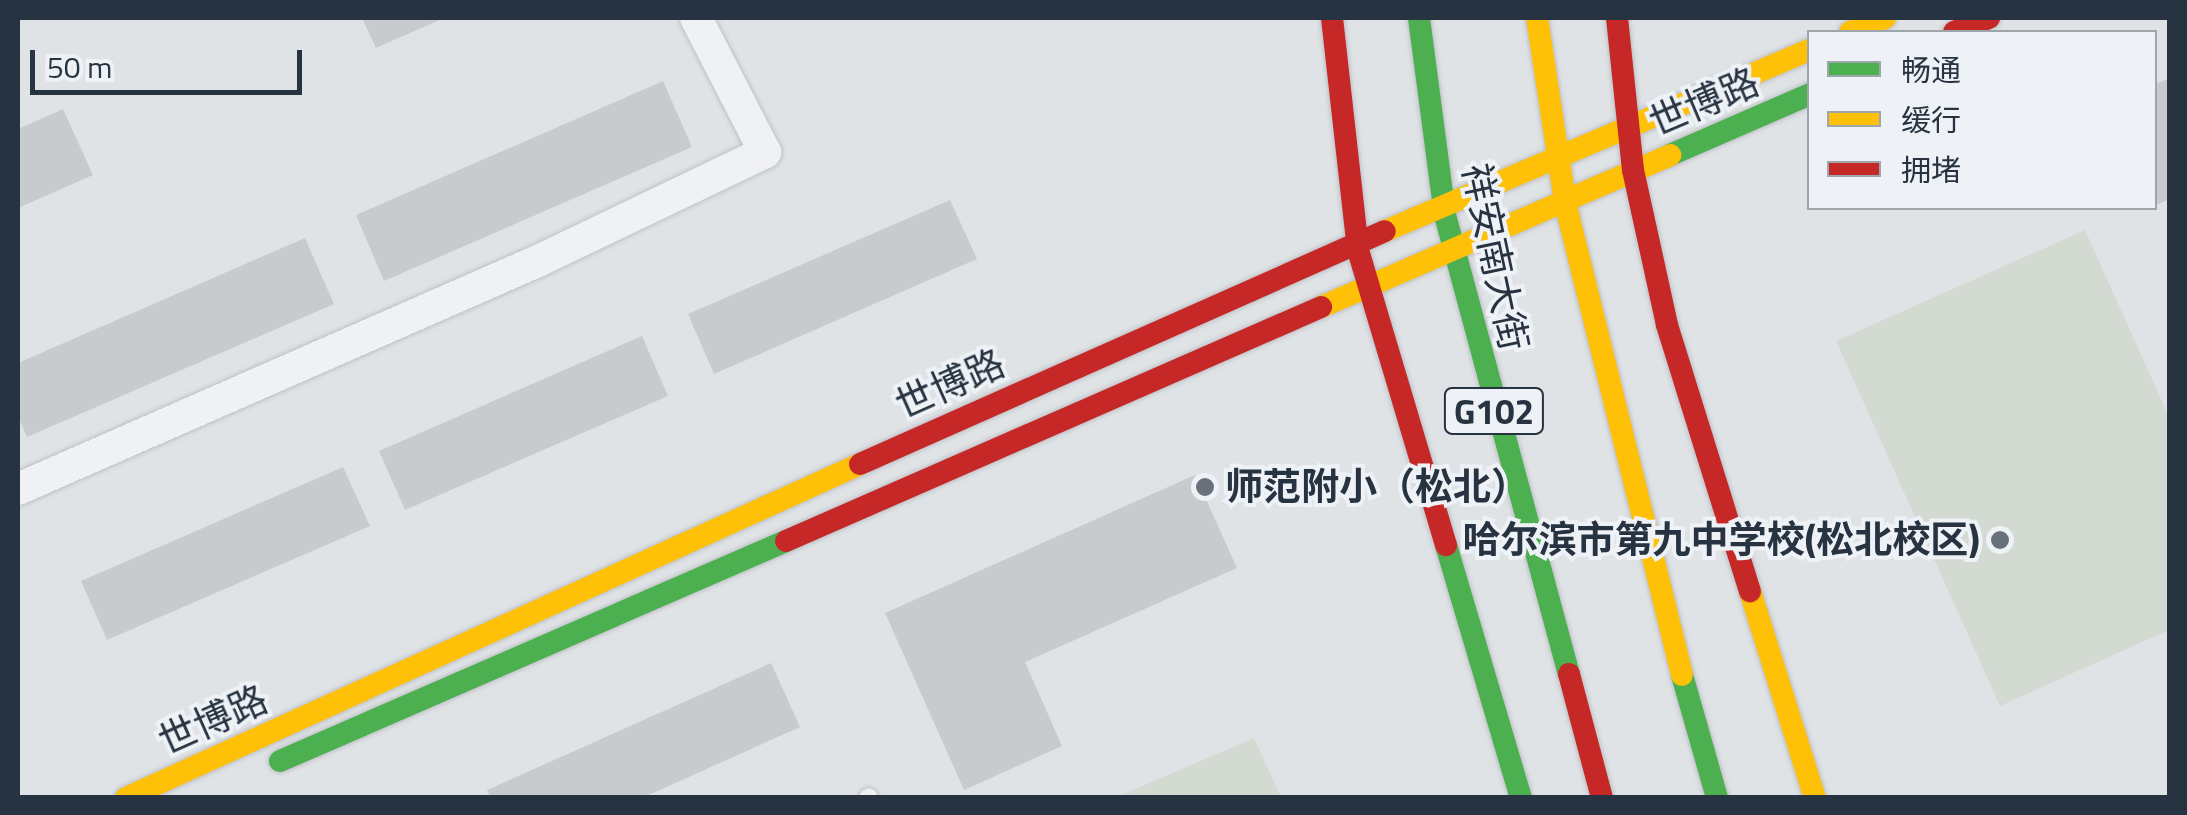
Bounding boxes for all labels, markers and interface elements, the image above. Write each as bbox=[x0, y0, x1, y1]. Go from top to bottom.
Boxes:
scale bar bbox=[35, 30, 308, 92]
legend bbox=[1807, 30, 2157, 210]
text: 50 m bbox=[47, 44, 112, 90]
text: 畅通 bbox=[1901, 47, 1961, 93]
street label: 世博路 bbox=[1643, 59, 1765, 145]
text: 缓行 bbox=[1901, 97, 1961, 143]
text: 拥堵 bbox=[1901, 147, 1961, 193]
street label: 祥安南大街 bbox=[1453, 159, 1537, 355]
street label: 世博路 bbox=[889, 340, 1011, 428]
road number: G102 bbox=[1442, 381, 1546, 441]
place label: 师范附小（松北） bbox=[1225, 464, 1529, 510]
marker: 师范附小（松北） bbox=[1194, 476, 1216, 498]
place label: 哈尔滨市第九中学校(松北校区) bbox=[1463, 517, 1980, 563]
marker: 哈尔滨市第九中学校(松北校区) bbox=[1989, 529, 2011, 551]
street label: 世博路 bbox=[152, 676, 274, 764]

